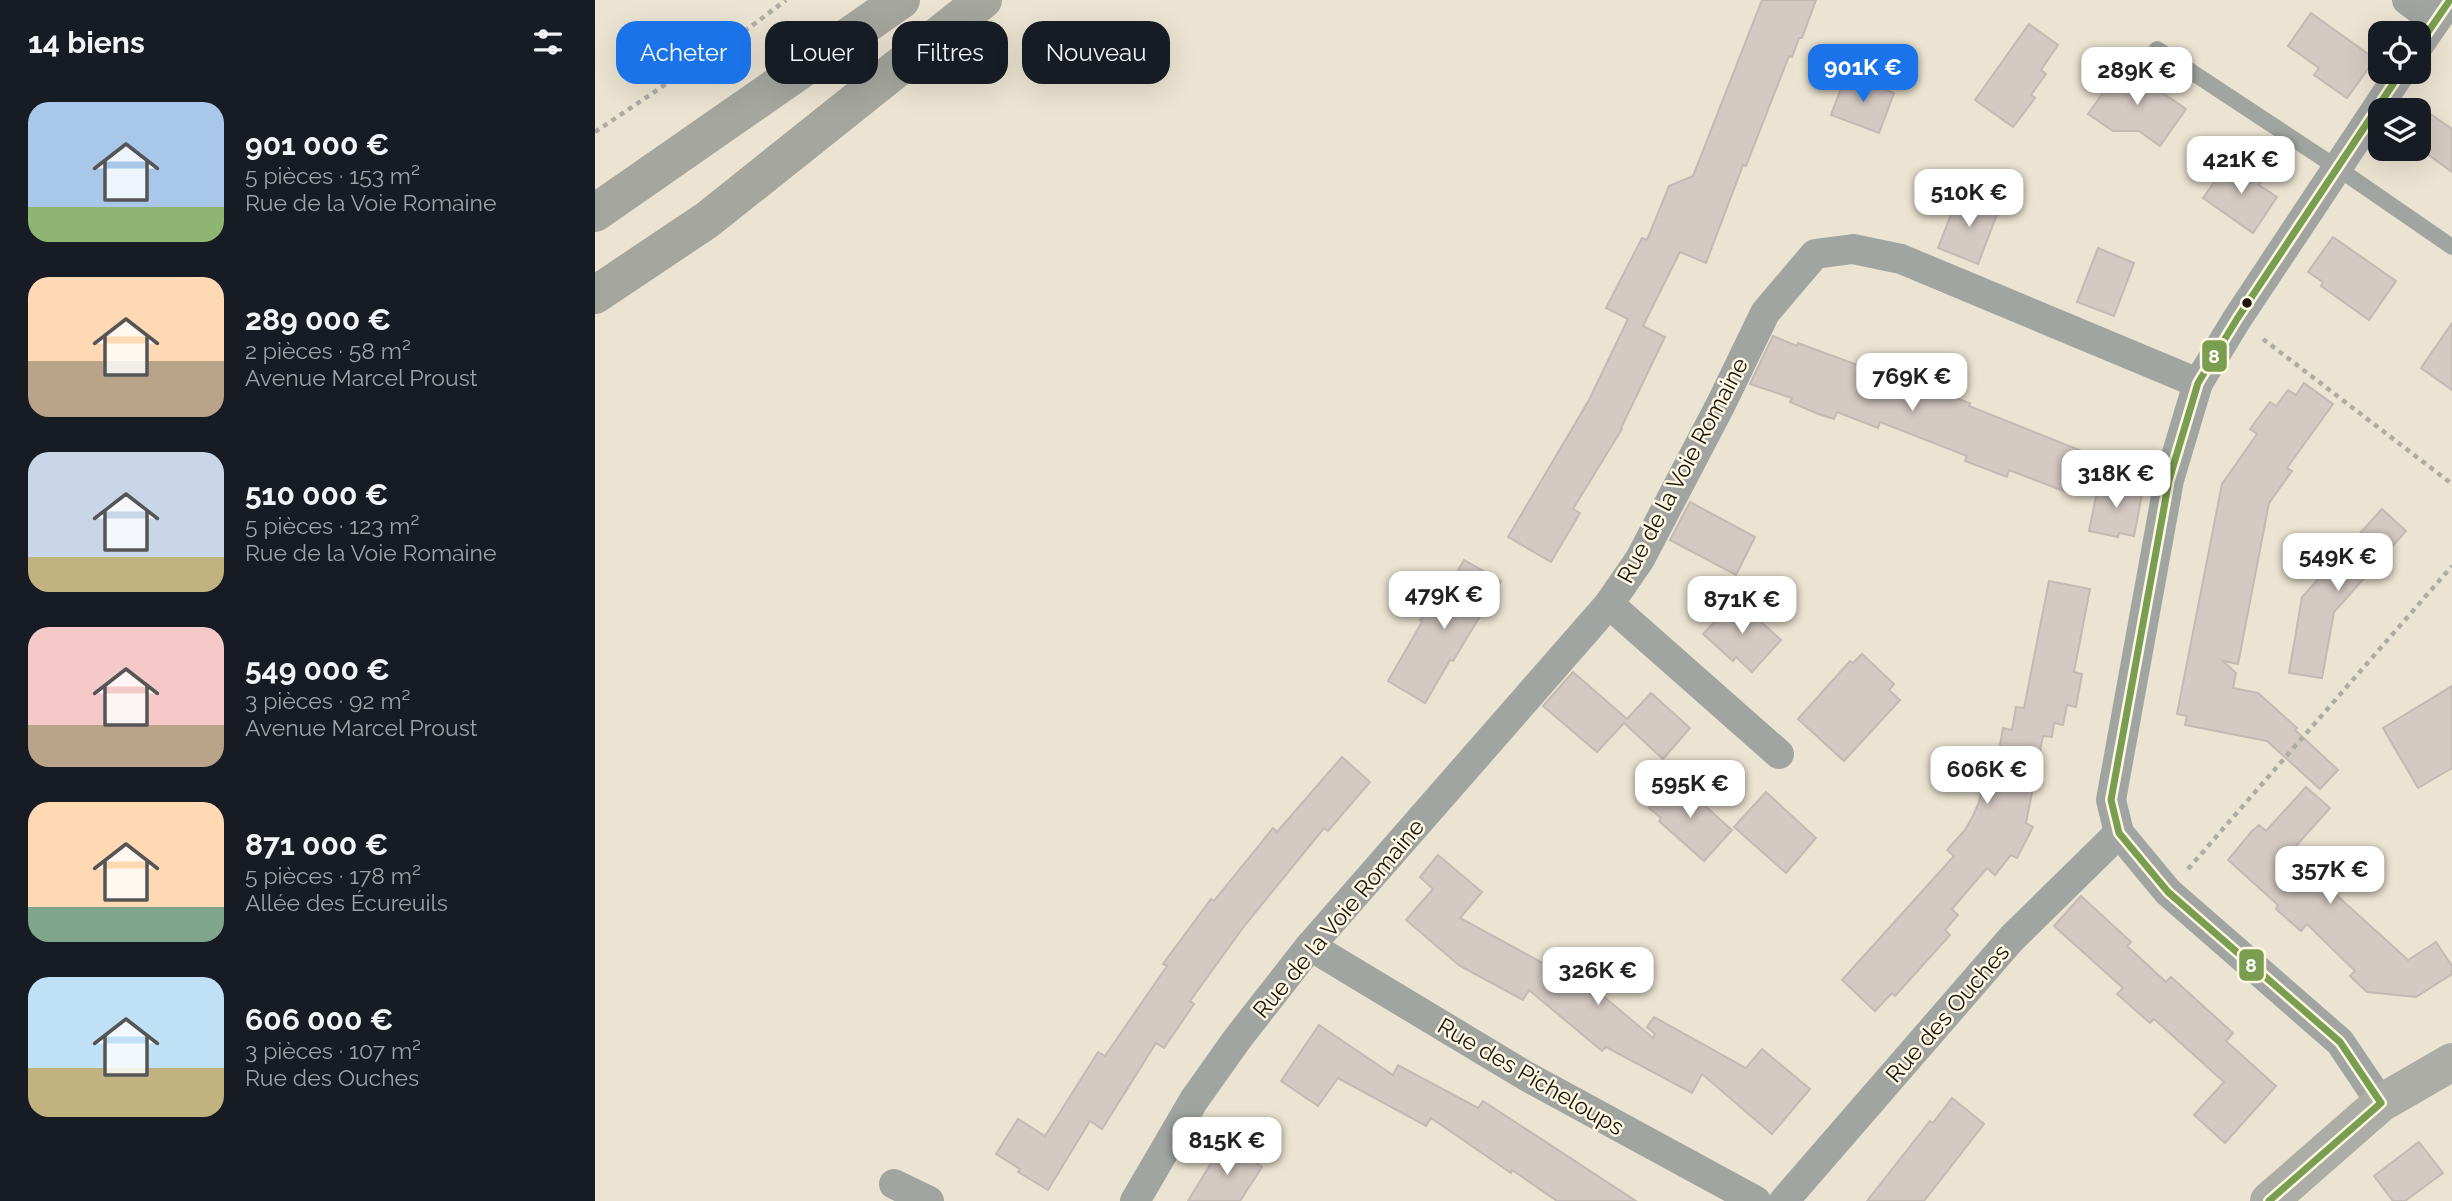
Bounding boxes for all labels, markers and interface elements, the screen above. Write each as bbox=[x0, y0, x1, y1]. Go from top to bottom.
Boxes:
chip: Acheter bbox=[616, 21, 751, 84]
chip: Louer bbox=[765, 21, 878, 84]
chip: Filtres bbox=[892, 21, 1008, 84]
chip: Nouveau bbox=[1022, 21, 1170, 84]
map controls bbox=[2368, 21, 2431, 161]
button: locate bbox=[2368, 21, 2431, 84]
icon: filters bbox=[529, 23, 567, 61]
text: 14 biens bbox=[28, 25, 145, 60]
pin: 901K € bbox=[1806, 44, 1920, 104]
pin: 289K € bbox=[2080, 48, 2194, 107]
text: 901K € bbox=[1824, 53, 1902, 80]
text: 289K € bbox=[2097, 56, 2177, 83]
button: layers bbox=[2368, 98, 2431, 161]
text: 901 000 € bbox=[245, 127, 390, 162]
icon: home bbox=[84, 130, 168, 214]
pin: 421K € bbox=[2184, 136, 2298, 196]
text: 421K € bbox=[2203, 145, 2279, 172]
text: 5 pièces · 153 m² bbox=[245, 162, 420, 189]
pin: 510K € bbox=[1912, 170, 2026, 229]
text: 510K € bbox=[1930, 178, 2008, 205]
text: Rue de la Voie Romaine bbox=[245, 189, 496, 216]
unlabelled marker bbox=[2240, 296, 2254, 310]
text: 289 000 € bbox=[245, 302, 391, 337]
icon: home bbox=[84, 305, 168, 389]
text: 2 pièces · 58 m² bbox=[245, 337, 411, 364]
line badge: 8 bbox=[2201, 339, 2228, 373]
text: 8 bbox=[2208, 345, 2220, 367]
street label: Rue de la Voie Romaine bbox=[1611, 353, 1753, 587]
pin: 769K € bbox=[1855, 354, 1969, 413]
text: 769K € bbox=[1872, 362, 1952, 389]
text: Avenue Marcel Proust bbox=[245, 364, 477, 391]
pin: 318K € bbox=[2059, 450, 2173, 510]
text: 318K € bbox=[2077, 459, 2155, 486]
text: 510 000 € bbox=[245, 477, 388, 512]
icon: home bbox=[84, 480, 168, 564]
text: 5 pièces · 123 m² bbox=[245, 512, 419, 539]
pin: 549K € bbox=[2281, 534, 2395, 593]
text: Rue de la Voie Romaine bbox=[245, 539, 496, 566]
text: 549K € bbox=[2299, 542, 2377, 569]
pin: 479K € bbox=[1387, 572, 1501, 631]
pin: 871K € bbox=[1685, 576, 1799, 636]
text: 479K € bbox=[1405, 580, 1483, 607]
text: 871K € bbox=[1703, 585, 1781, 612]
text: 549 000 € bbox=[245, 652, 390, 687]
icon: home bbox=[84, 655, 168, 739]
text: 3 pièces · 92 m² bbox=[245, 687, 410, 714]
text: Avenue Marcel Proust bbox=[245, 714, 477, 741]
pin: 606K € bbox=[1930, 746, 2044, 806]
text: 606K € bbox=[1946, 755, 2028, 782]
pin: 595K € bbox=[1633, 760, 1747, 820]
text: 595K € bbox=[1651, 769, 1729, 796]
street label: Rue de la Voie Romaine bbox=[1247, 813, 1429, 1023]
text: 871 000 € bbox=[245, 827, 388, 862]
icon: home bbox=[84, 830, 168, 914]
pin: 357K € bbox=[2273, 846, 2387, 906]
text: 357K € bbox=[2291, 855, 2369, 882]
text: 5 pièces · 178 m² bbox=[245, 862, 421, 889]
text: Allée des Écureuils bbox=[245, 889, 448, 916]
street label: Rue des Ouches bbox=[1880, 938, 2014, 1088]
pin: 326K € bbox=[1541, 948, 1655, 1007]
line badge: 8 bbox=[2238, 948, 2265, 982]
text: 8 bbox=[2245, 954, 2257, 976]
text: 326K € bbox=[1559, 956, 1637, 983]
text: 606 000 € bbox=[245, 1002, 393, 1037]
icon: home bbox=[84, 1005, 168, 1089]
street label: Rue des Picheloups bbox=[1433, 1012, 1629, 1140]
text: 3 pièces · 107 m² bbox=[245, 1037, 421, 1064]
text: Rue des Ouches bbox=[245, 1064, 419, 1091]
pin: 815K € bbox=[1170, 1118, 1284, 1177]
text: 815K € bbox=[1189, 1126, 1265, 1153]

